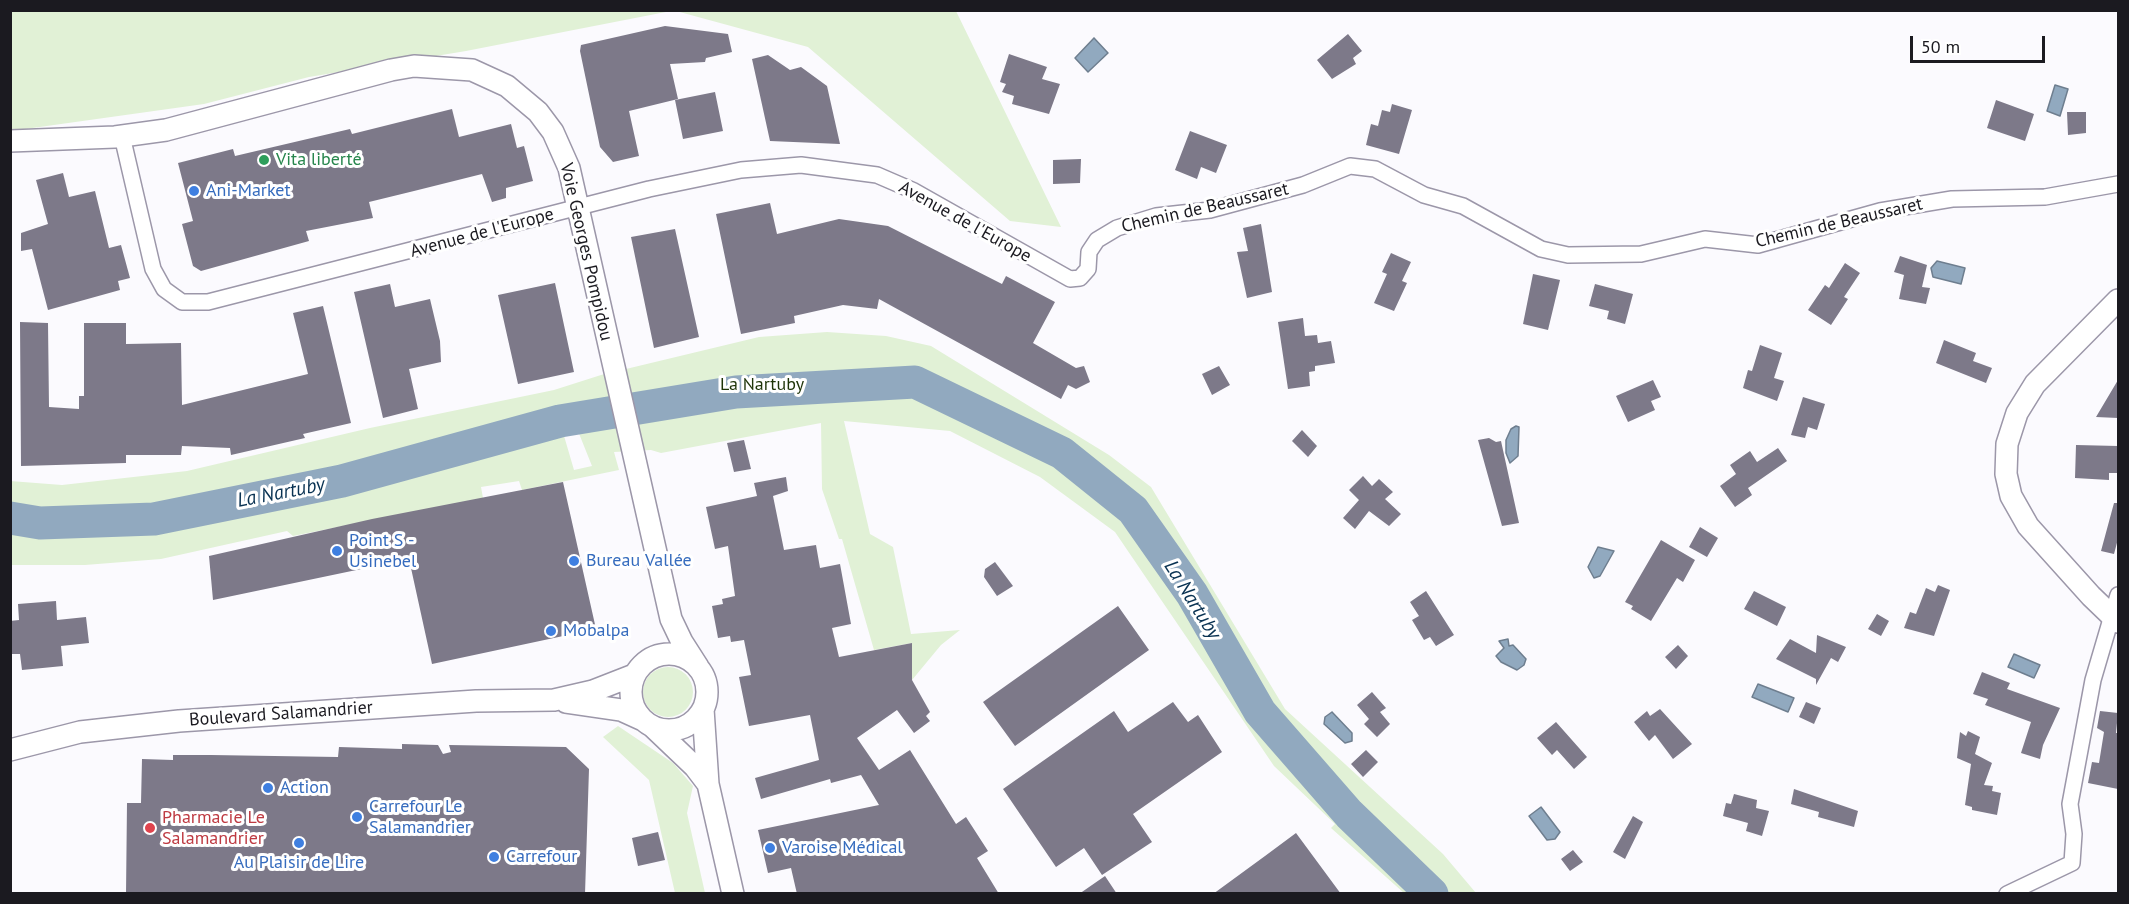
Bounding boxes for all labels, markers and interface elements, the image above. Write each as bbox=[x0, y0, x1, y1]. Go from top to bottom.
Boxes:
scale bar bbox=[1913, 24, 2048, 62]
text: 50 m bbox=[1921, 35, 1960, 58]
place label: Vita liberté bbox=[276, 149, 362, 171]
marker: Vita liberté bbox=[257, 153, 271, 167]
street label: Voie Georges Pompidou bbox=[555, 161, 617, 343]
street label: Avenue de l'Europe bbox=[895, 177, 1035, 267]
street label: Chemin de Beaussaret bbox=[1119, 178, 1291, 238]
place label: Ani-Market bbox=[206, 180, 291, 202]
marker: Ani-Market bbox=[187, 184, 201, 198]
street label: Chemin de Beaussaret bbox=[1753, 193, 1925, 253]
street label: Avenue de l'Europe bbox=[408, 203, 556, 263]
park label: La Nartuby bbox=[720, 374, 804, 396]
water label: La Nartuby bbox=[235, 473, 327, 513]
place label: Point S - Usinebel bbox=[349, 530, 416, 572]
marker: Point S - Usinebel bbox=[330, 544, 344, 558]
place label: Bureau Vallée bbox=[586, 550, 692, 572]
marker: Bureau Vallée bbox=[567, 554, 581, 568]
water label: La Nartuby bbox=[1158, 556, 1226, 644]
place label: Mobalpa bbox=[563, 620, 629, 642]
marker: Mobalpa bbox=[544, 624, 558, 638]
street label: Boulevard Salamandrier bbox=[188, 697, 374, 731]
place label: Action bbox=[280, 777, 329, 799]
marker: Action bbox=[261, 781, 275, 795]
place label: Carrefour Le Salamandrier bbox=[369, 796, 471, 838]
place label: Pharmacie Le Salamandrier bbox=[162, 807, 265, 850]
marker: Carrefour Le Salamandrier bbox=[350, 810, 364, 824]
marker: Pharmacie Le Salamandrier bbox=[143, 821, 157, 835]
marker: Au Plaisir de Lire bbox=[292, 836, 306, 850]
place label: Varoise Médical bbox=[782, 837, 903, 859]
marker: Varoise Médical bbox=[763, 841, 777, 855]
place label: Carrefour bbox=[506, 846, 577, 868]
marker: Carrefour bbox=[487, 850, 501, 864]
place label: Au Plaisir de Lire bbox=[234, 852, 364, 874]

